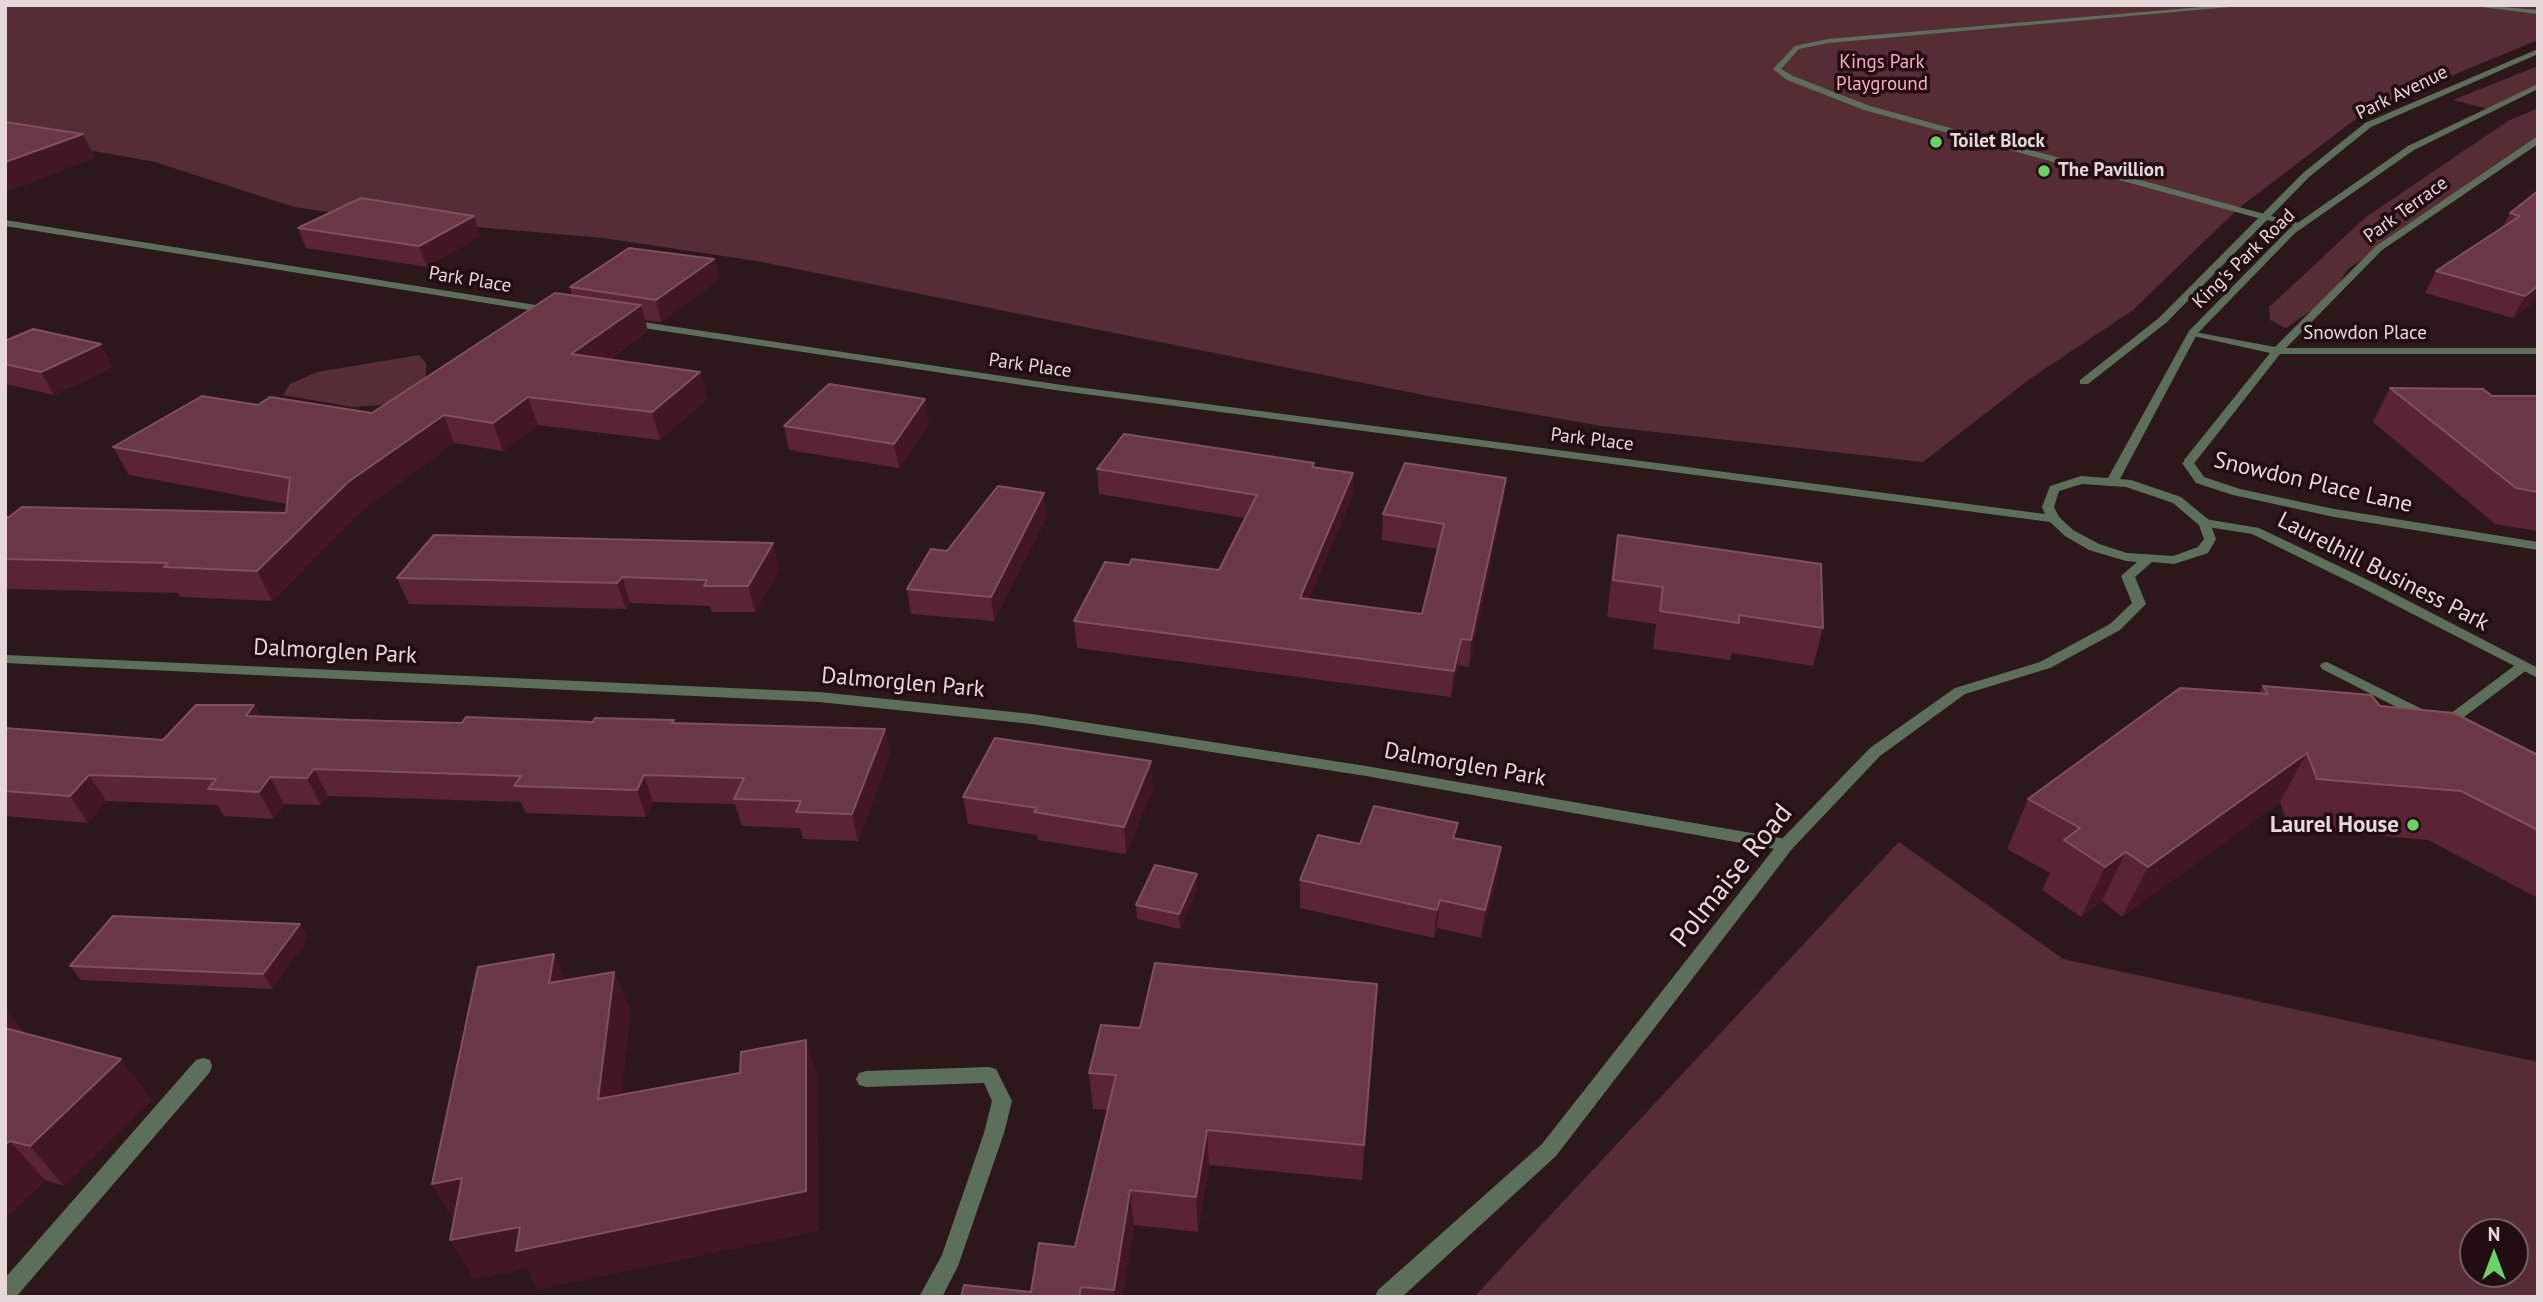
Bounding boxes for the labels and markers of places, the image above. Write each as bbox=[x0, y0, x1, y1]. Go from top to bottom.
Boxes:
place label: Toilet Block bbox=[1950, 131, 2045, 153]
marker: Toilet Block bbox=[1928, 134, 1944, 150]
place label: The Pavillion bbox=[2058, 160, 2164, 182]
marker: The Pavillion bbox=[2036, 163, 2052, 179]
place label: Laurel House bbox=[2270, 811, 2399, 839]
marker: Laurel House bbox=[2405, 817, 2421, 833]

